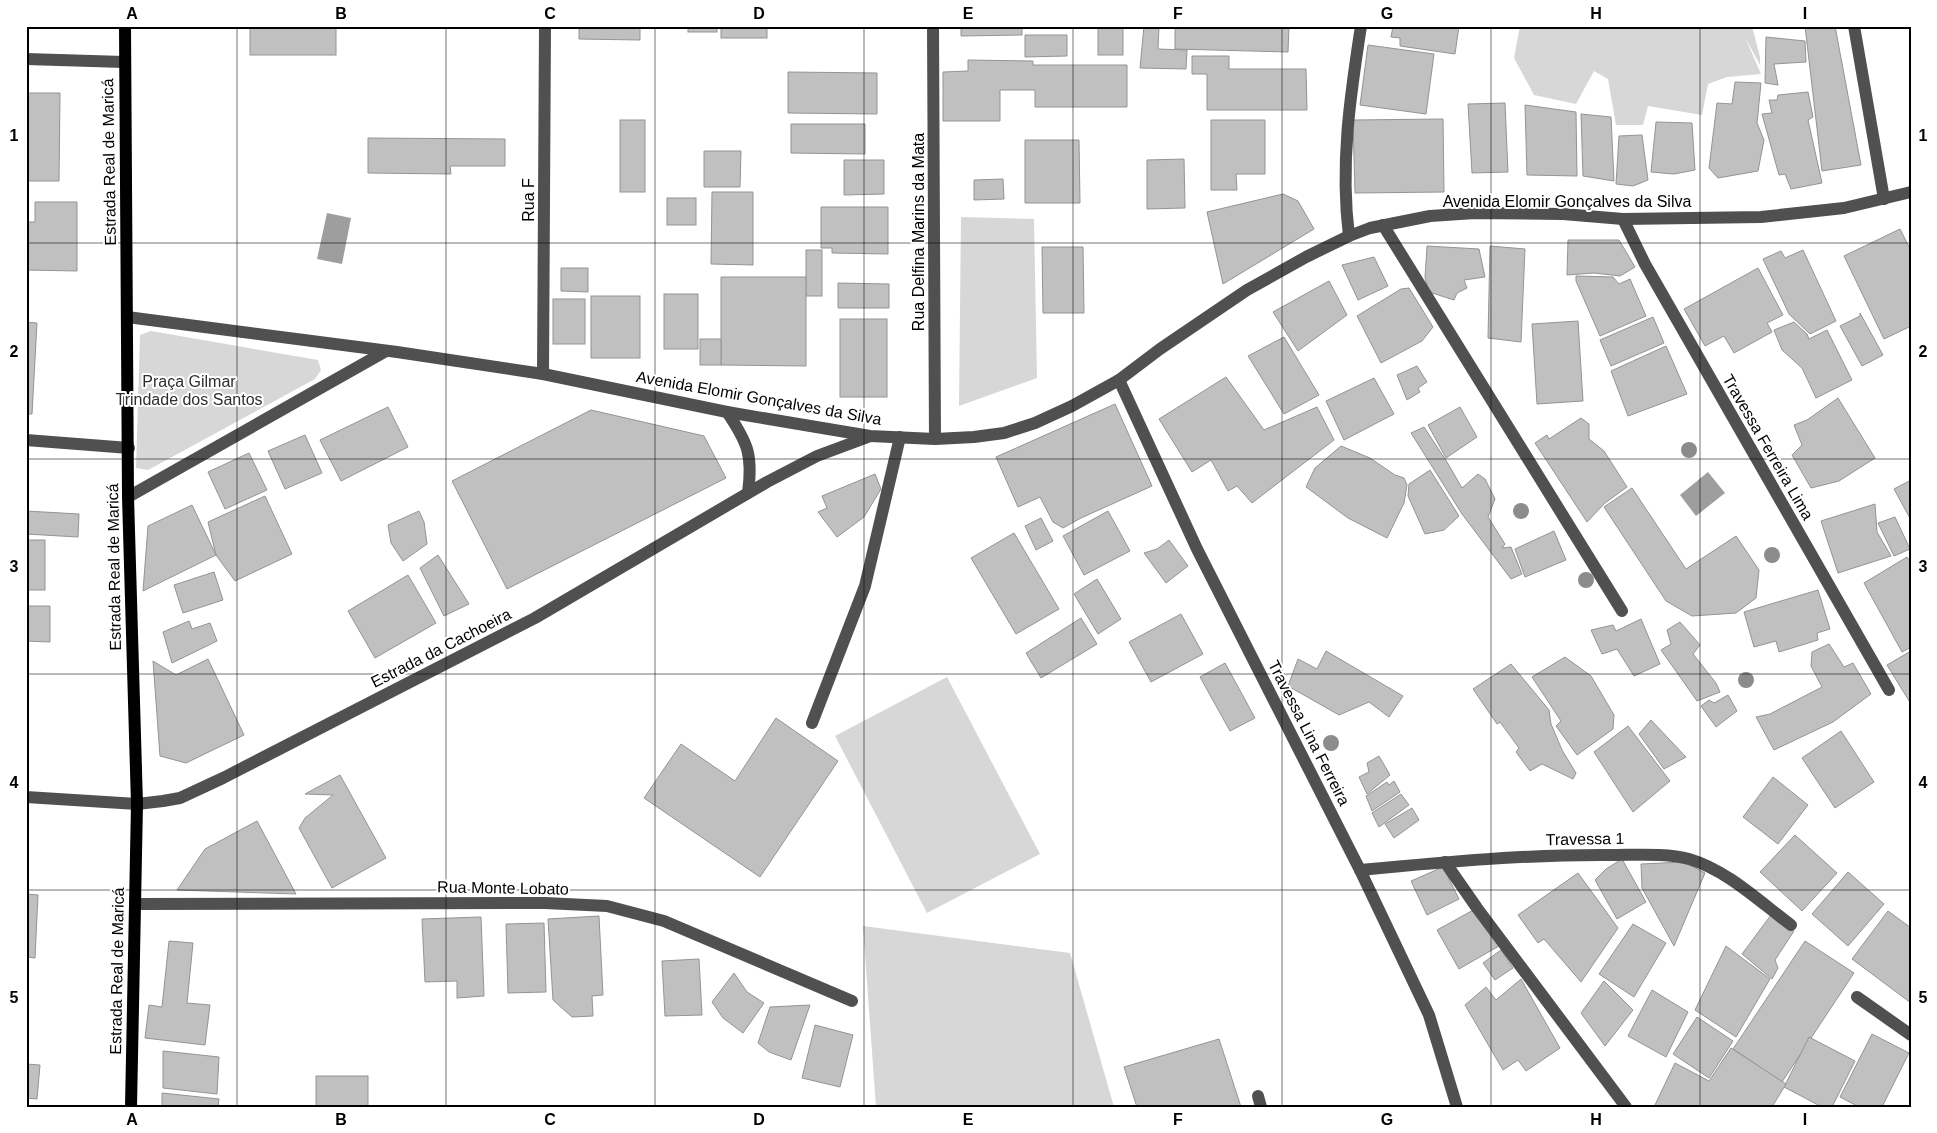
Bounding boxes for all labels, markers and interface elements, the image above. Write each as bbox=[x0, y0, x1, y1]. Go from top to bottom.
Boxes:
text: A bbox=[126, 5, 138, 22]
text: B bbox=[335, 5, 347, 22]
text: C bbox=[544, 5, 556, 22]
text: D bbox=[753, 5, 765, 22]
text: E bbox=[963, 5, 974, 22]
text: F bbox=[1173, 5, 1183, 22]
text: G bbox=[1381, 5, 1393, 22]
text: H bbox=[1590, 5, 1602, 22]
text: I bbox=[1803, 5, 1807, 22]
street label: Estrada Real de Maricá bbox=[99, 78, 119, 246]
text: 1 bbox=[10, 127, 19, 144]
text: 1 bbox=[1919, 127, 1928, 144]
street label: Rua Delfina Marins da Mata bbox=[910, 133, 927, 331]
street label: Rua F bbox=[520, 178, 537, 222]
street label: Avenida Elomir Gonçalves da Silva bbox=[1443, 193, 1691, 210]
text: 2 bbox=[10, 343, 19, 360]
text: 2 bbox=[1919, 343, 1928, 360]
street label: Avenida Elomir Gonçalves da Silva bbox=[635, 368, 883, 428]
street label: Travessa Ferreira Lima bbox=[1719, 371, 1817, 523]
park label: Praça Gilmar Trindade dos Santos bbox=[115, 373, 263, 408]
street label: Estrada Real de Maricá bbox=[104, 483, 124, 651]
text: 3 bbox=[10, 558, 19, 575]
text: 3 bbox=[1919, 558, 1928, 575]
street label: Estrada da Cachoeira bbox=[368, 605, 514, 691]
street label: Travessa Lina Ferreira bbox=[1265, 658, 1353, 808]
text: 4 bbox=[10, 774, 19, 791]
text: 4 bbox=[1919, 774, 1928, 791]
street label: Travessa 1 bbox=[1546, 830, 1625, 848]
street label: Rua Monte Lobato bbox=[437, 878, 569, 898]
street label: Estrada Real de Maricá bbox=[107, 887, 127, 1055]
text: 5 bbox=[10, 989, 19, 1006]
text: 5 bbox=[1919, 989, 1928, 1006]
text: A bbox=[126, 1111, 138, 1128]
text: B bbox=[335, 1111, 347, 1128]
text: C bbox=[544, 1111, 556, 1128]
text: D bbox=[753, 1111, 765, 1128]
text: E bbox=[963, 1111, 974, 1128]
text: F bbox=[1173, 1111, 1183, 1128]
text: G bbox=[1381, 1111, 1393, 1128]
text: H bbox=[1590, 1111, 1602, 1128]
text: I bbox=[1803, 1111, 1807, 1128]

